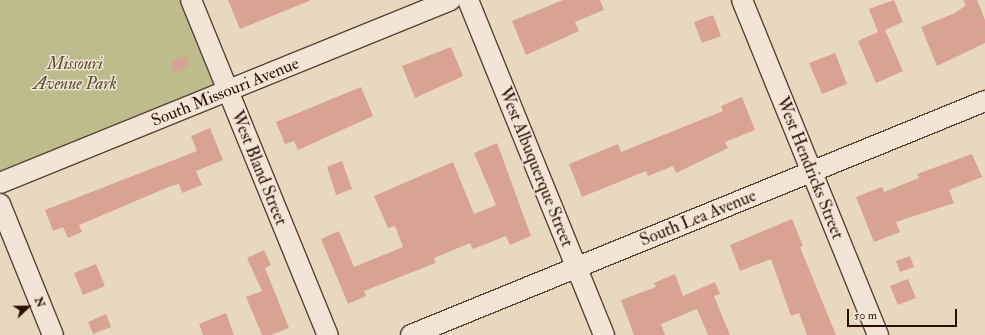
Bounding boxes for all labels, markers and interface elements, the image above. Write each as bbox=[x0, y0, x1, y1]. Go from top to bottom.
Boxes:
street label: South Missouri Avenue bbox=[148, 53, 302, 131]
park label: Missouri Avenue Park bbox=[33, 54, 117, 94]
street label: West Albuquerque Street bbox=[495, 84, 577, 250]
street label: West Hendricks Street bbox=[772, 94, 848, 242]
street label: West Bland Street bbox=[227, 108, 291, 228]
street label: South Lea Avenue bbox=[637, 185, 759, 251]
north arrow bbox=[8, 287, 48, 327]
text: N bbox=[32, 295, 47, 309]
scale bar bbox=[849, 301, 959, 327]
text: 50 m bbox=[854, 308, 877, 323]

